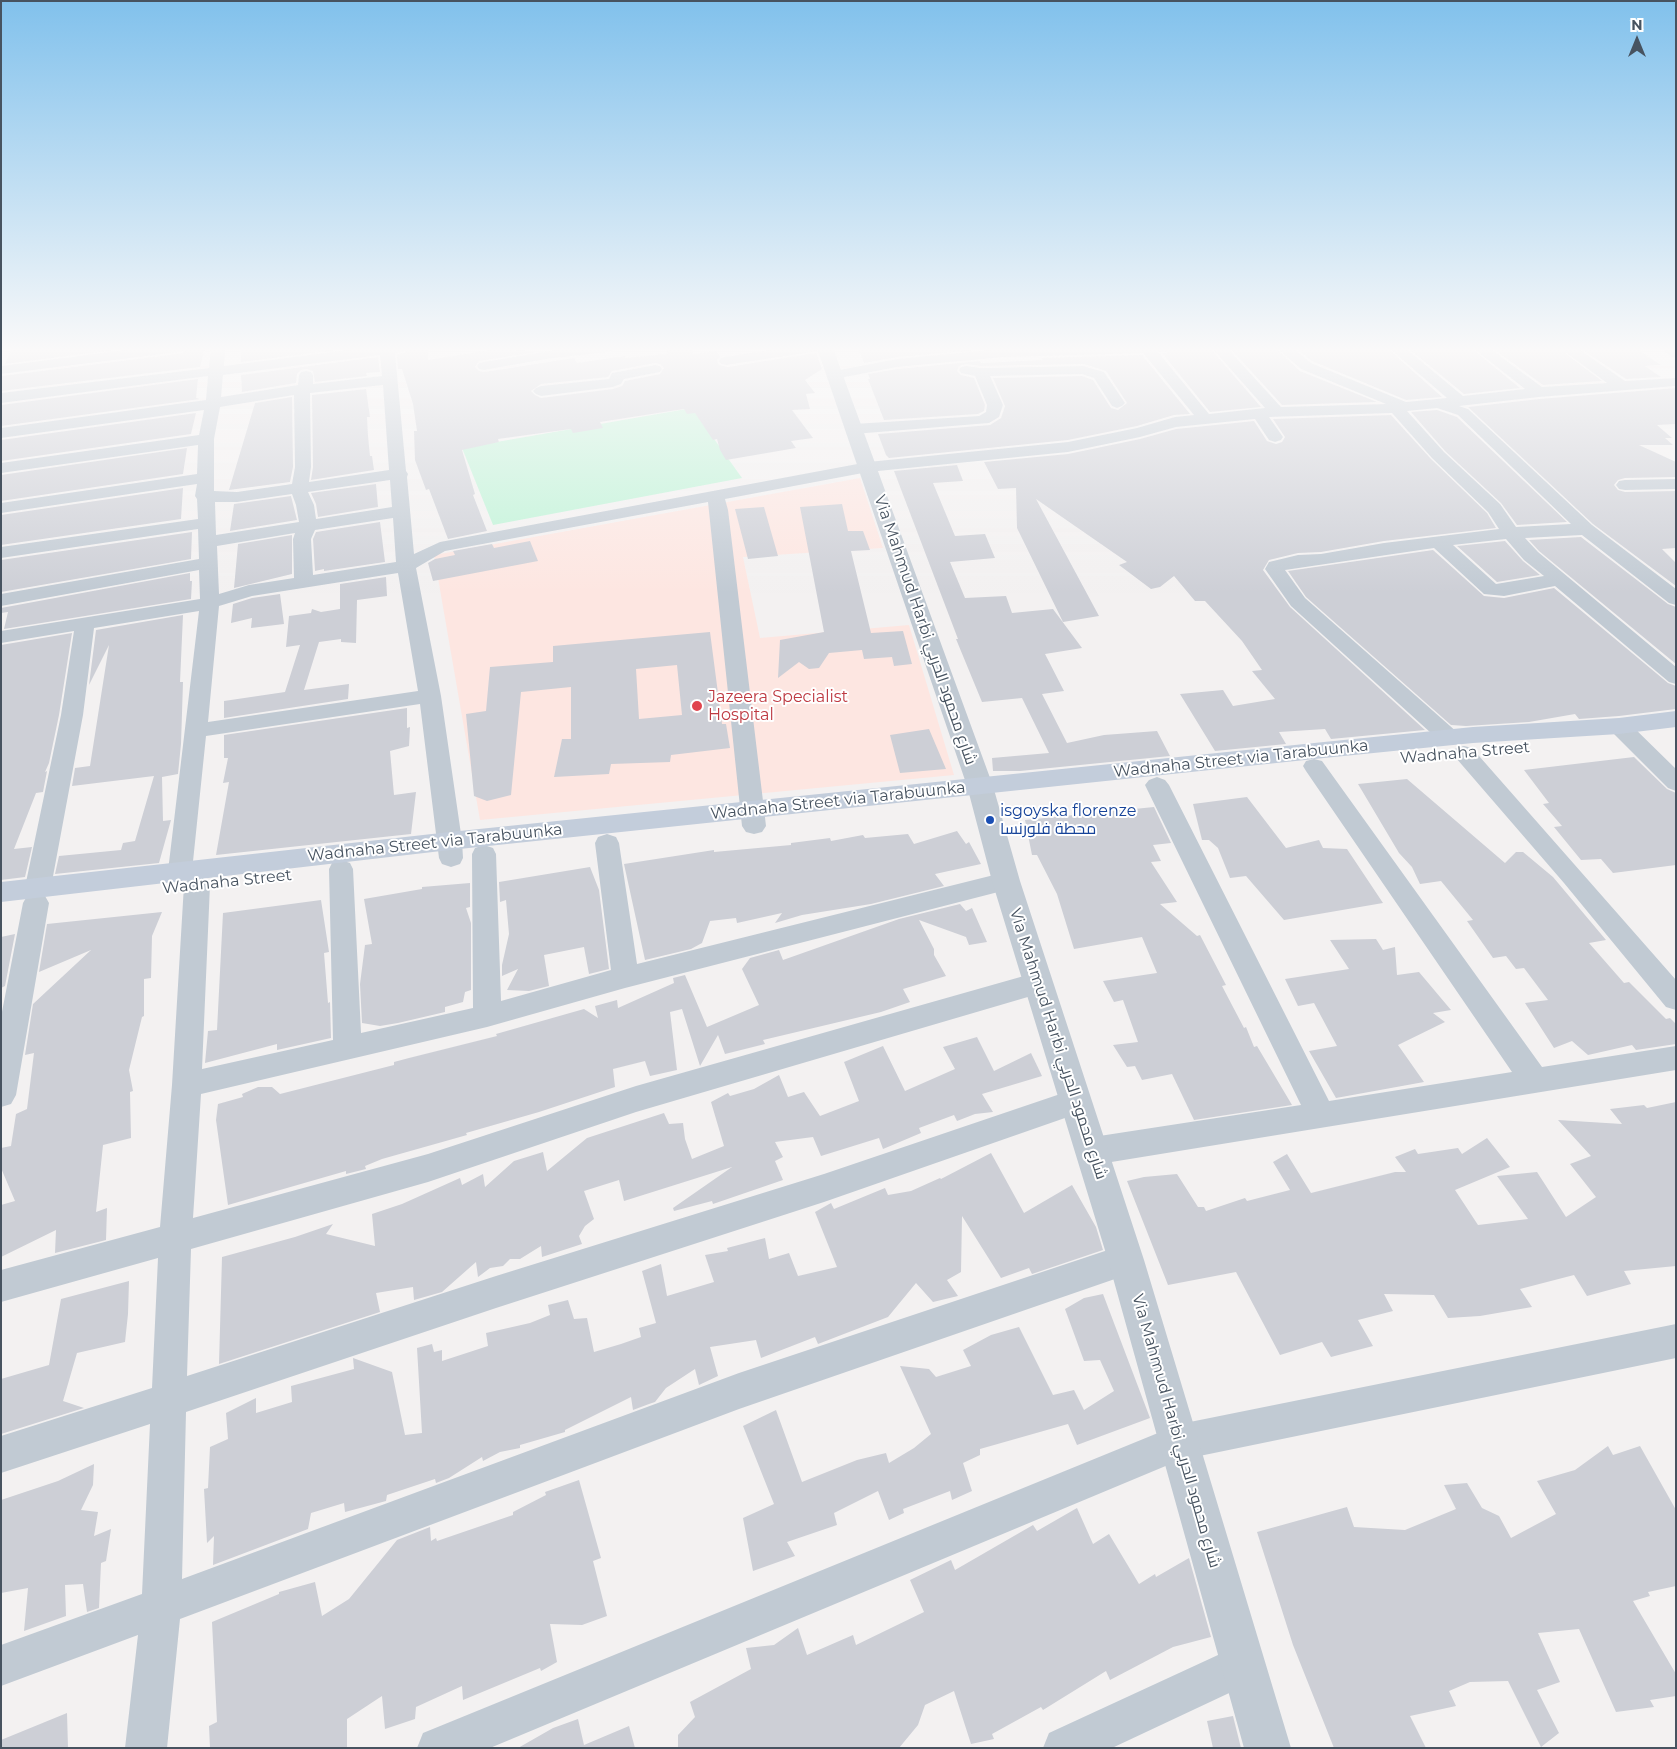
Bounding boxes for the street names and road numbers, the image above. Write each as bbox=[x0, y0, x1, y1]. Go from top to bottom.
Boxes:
street label: Via Mahmud Harbi شارع محمود الحربي bbox=[870, 493, 980, 767]
street label: Wadnaha Street via Tarabuunka bbox=[1112, 736, 1370, 782]
street label: Wadnaha Street bbox=[1399, 738, 1531, 768]
street label: Wadnaha Street via Tarabuunka bbox=[709, 778, 967, 824]
street label: Wadnaha Street via Tarabuunka bbox=[306, 820, 564, 866]
street label: Wadnaha Street bbox=[161, 866, 293, 898]
street label: Via Mahmud Harbi شارع محمود الحربي bbox=[1005, 906, 1111, 1182]
street label: Via Mahmud Harbi شارع محمود الحربي bbox=[1128, 1292, 1224, 1570]

